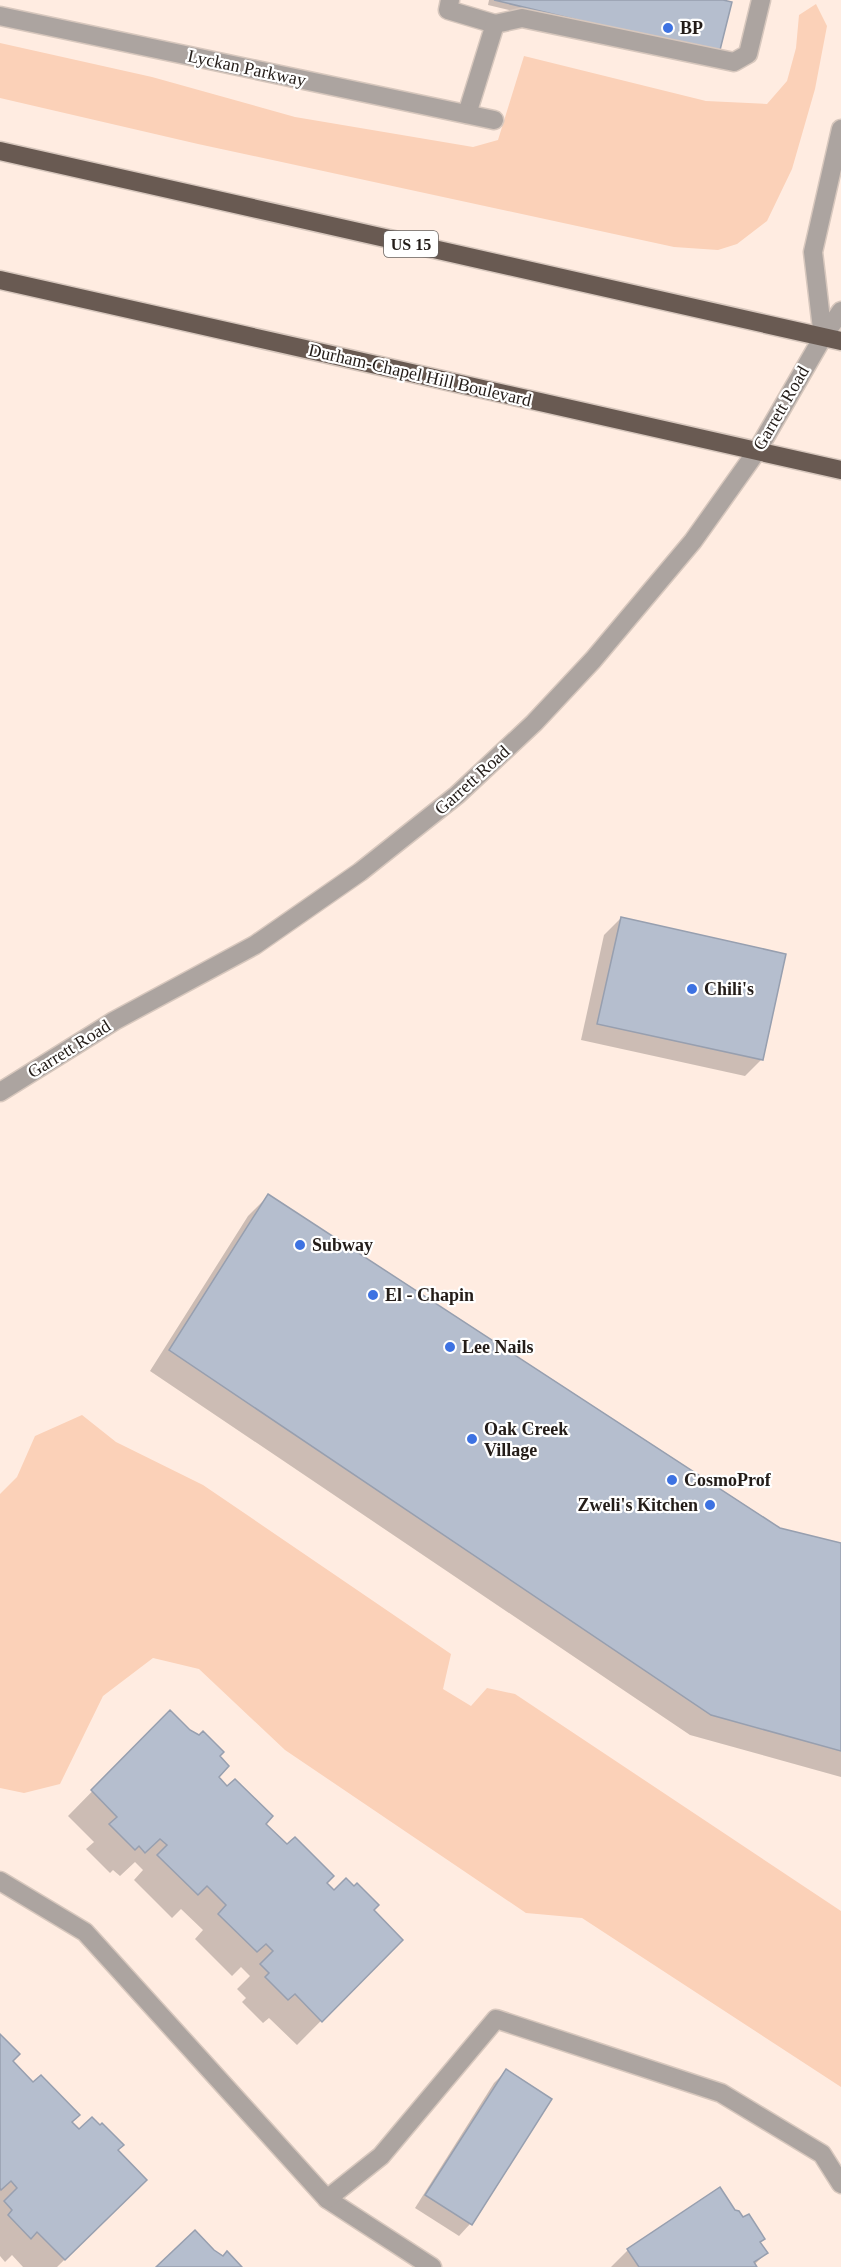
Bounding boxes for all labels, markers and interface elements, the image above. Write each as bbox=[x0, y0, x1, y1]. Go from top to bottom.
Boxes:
place label: BP bbox=[680, 18, 703, 38]
marker: BP bbox=[661, 21, 675, 35]
street label: Lyckan Parkway bbox=[186, 46, 308, 90]
road number: US 15 bbox=[384, 231, 438, 257]
street label: Durham-Chapel Hill Boulevard bbox=[307, 340, 533, 410]
street label: Garrett Road bbox=[749, 363, 813, 453]
street label: Garrett Road bbox=[431, 741, 513, 819]
place label: Chili's bbox=[704, 979, 754, 999]
marker: Chili's bbox=[685, 982, 699, 996]
street label: Garrett Road bbox=[24, 1016, 114, 1082]
place label: Subway bbox=[312, 1235, 373, 1255]
marker: Subway bbox=[293, 1238, 307, 1252]
place label: El - Chapin bbox=[385, 1285, 474, 1305]
marker: El - Chapin bbox=[366, 1288, 380, 1302]
place label: Lee Nails bbox=[462, 1337, 534, 1357]
marker: Lee Nails bbox=[443, 1340, 457, 1354]
place label: Oak Creek Village bbox=[484, 1419, 568, 1460]
marker: Oak Creek Village bbox=[465, 1432, 479, 1446]
place label: CosmoProf bbox=[684, 1470, 772, 1490]
marker: CosmoProf bbox=[665, 1473, 679, 1487]
place label: Zweli's Kitchen bbox=[578, 1495, 698, 1515]
marker: Zweli's Kitchen bbox=[703, 1498, 717, 1512]

